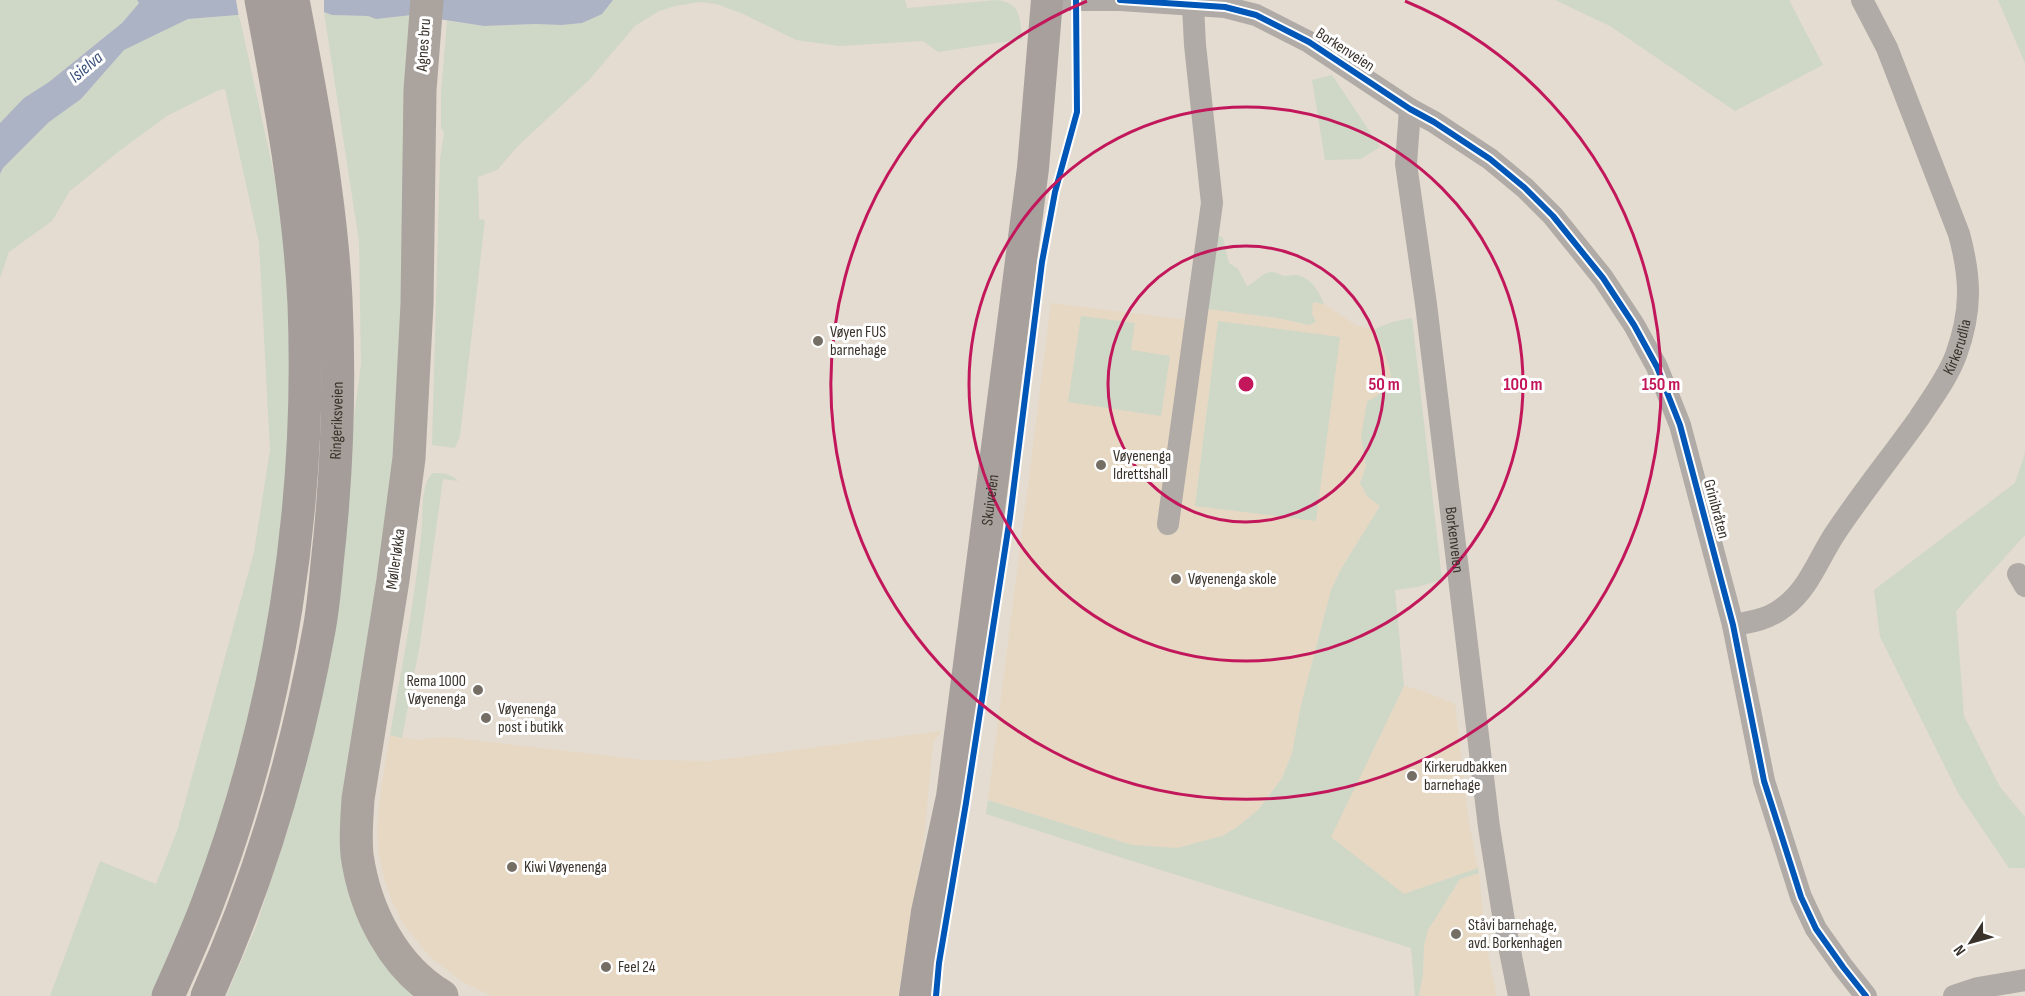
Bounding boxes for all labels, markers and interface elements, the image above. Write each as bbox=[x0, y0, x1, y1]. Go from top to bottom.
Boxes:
street label: Agnes bru bbox=[413, 18, 435, 73]
street label: Borkenveien bbox=[1312, 24, 1378, 76]
water label: Isielva bbox=[65, 46, 108, 87]
street label: Kirkerudlia bbox=[1939, 318, 1975, 378]
place label: Vøyen FUS barnehage bbox=[830, 323, 886, 360]
marker: Vøyen FUS barnehage bbox=[811, 334, 825, 348]
centre of rings bbox=[1236, 374, 1256, 394]
text: 50 m bbox=[1368, 374, 1400, 395]
text: 100 m bbox=[1504, 374, 1543, 395]
text: 150 m bbox=[1642, 374, 1680, 395]
street label: Ringeriksveien bbox=[326, 382, 347, 460]
place label: Vøyenenga Idrettshall bbox=[1113, 447, 1171, 484]
marker: Vøyenenga Idrettshall bbox=[1094, 458, 1108, 472]
street label: Skuiveien bbox=[978, 473, 1003, 527]
street label: Grinibråten bbox=[1699, 477, 1733, 541]
street label: Borkenveien bbox=[1441, 506, 1468, 574]
street label: Møllerløkka bbox=[382, 527, 410, 591]
place label: Vøyenenga skole bbox=[1188, 570, 1276, 589]
marker: Vøyenenga skole bbox=[1169, 572, 1183, 586]
place label: Rema 1000 Vøyenenga bbox=[406, 672, 466, 709]
marker: Rema 1000 Vøyenenga bbox=[471, 683, 485, 697]
place label: Vøyenenga post i butikk bbox=[498, 700, 563, 737]
marker: Vøyenenga post i butikk bbox=[479, 711, 493, 725]
place label: Kirkerudbakken barnehage bbox=[1424, 758, 1507, 795]
marker: Kirkerudbakken barnehage bbox=[1405, 769, 1419, 783]
place label: Kiwi Vøyenenga bbox=[524, 858, 607, 877]
marker: Kiwi Vøyenenga bbox=[505, 860, 519, 874]
north arrow bbox=[1941, 912, 2001, 972]
place label: Ståvi barnehage, avd. Borkenhagen bbox=[1468, 916, 1562, 953]
marker: Ståvi barnehage, avd. Borkenhagen bbox=[1449, 927, 1463, 941]
text: N bbox=[1950, 941, 1970, 959]
place label: Feel 24 bbox=[618, 958, 656, 977]
marker: Feel 24 bbox=[599, 960, 613, 974]

